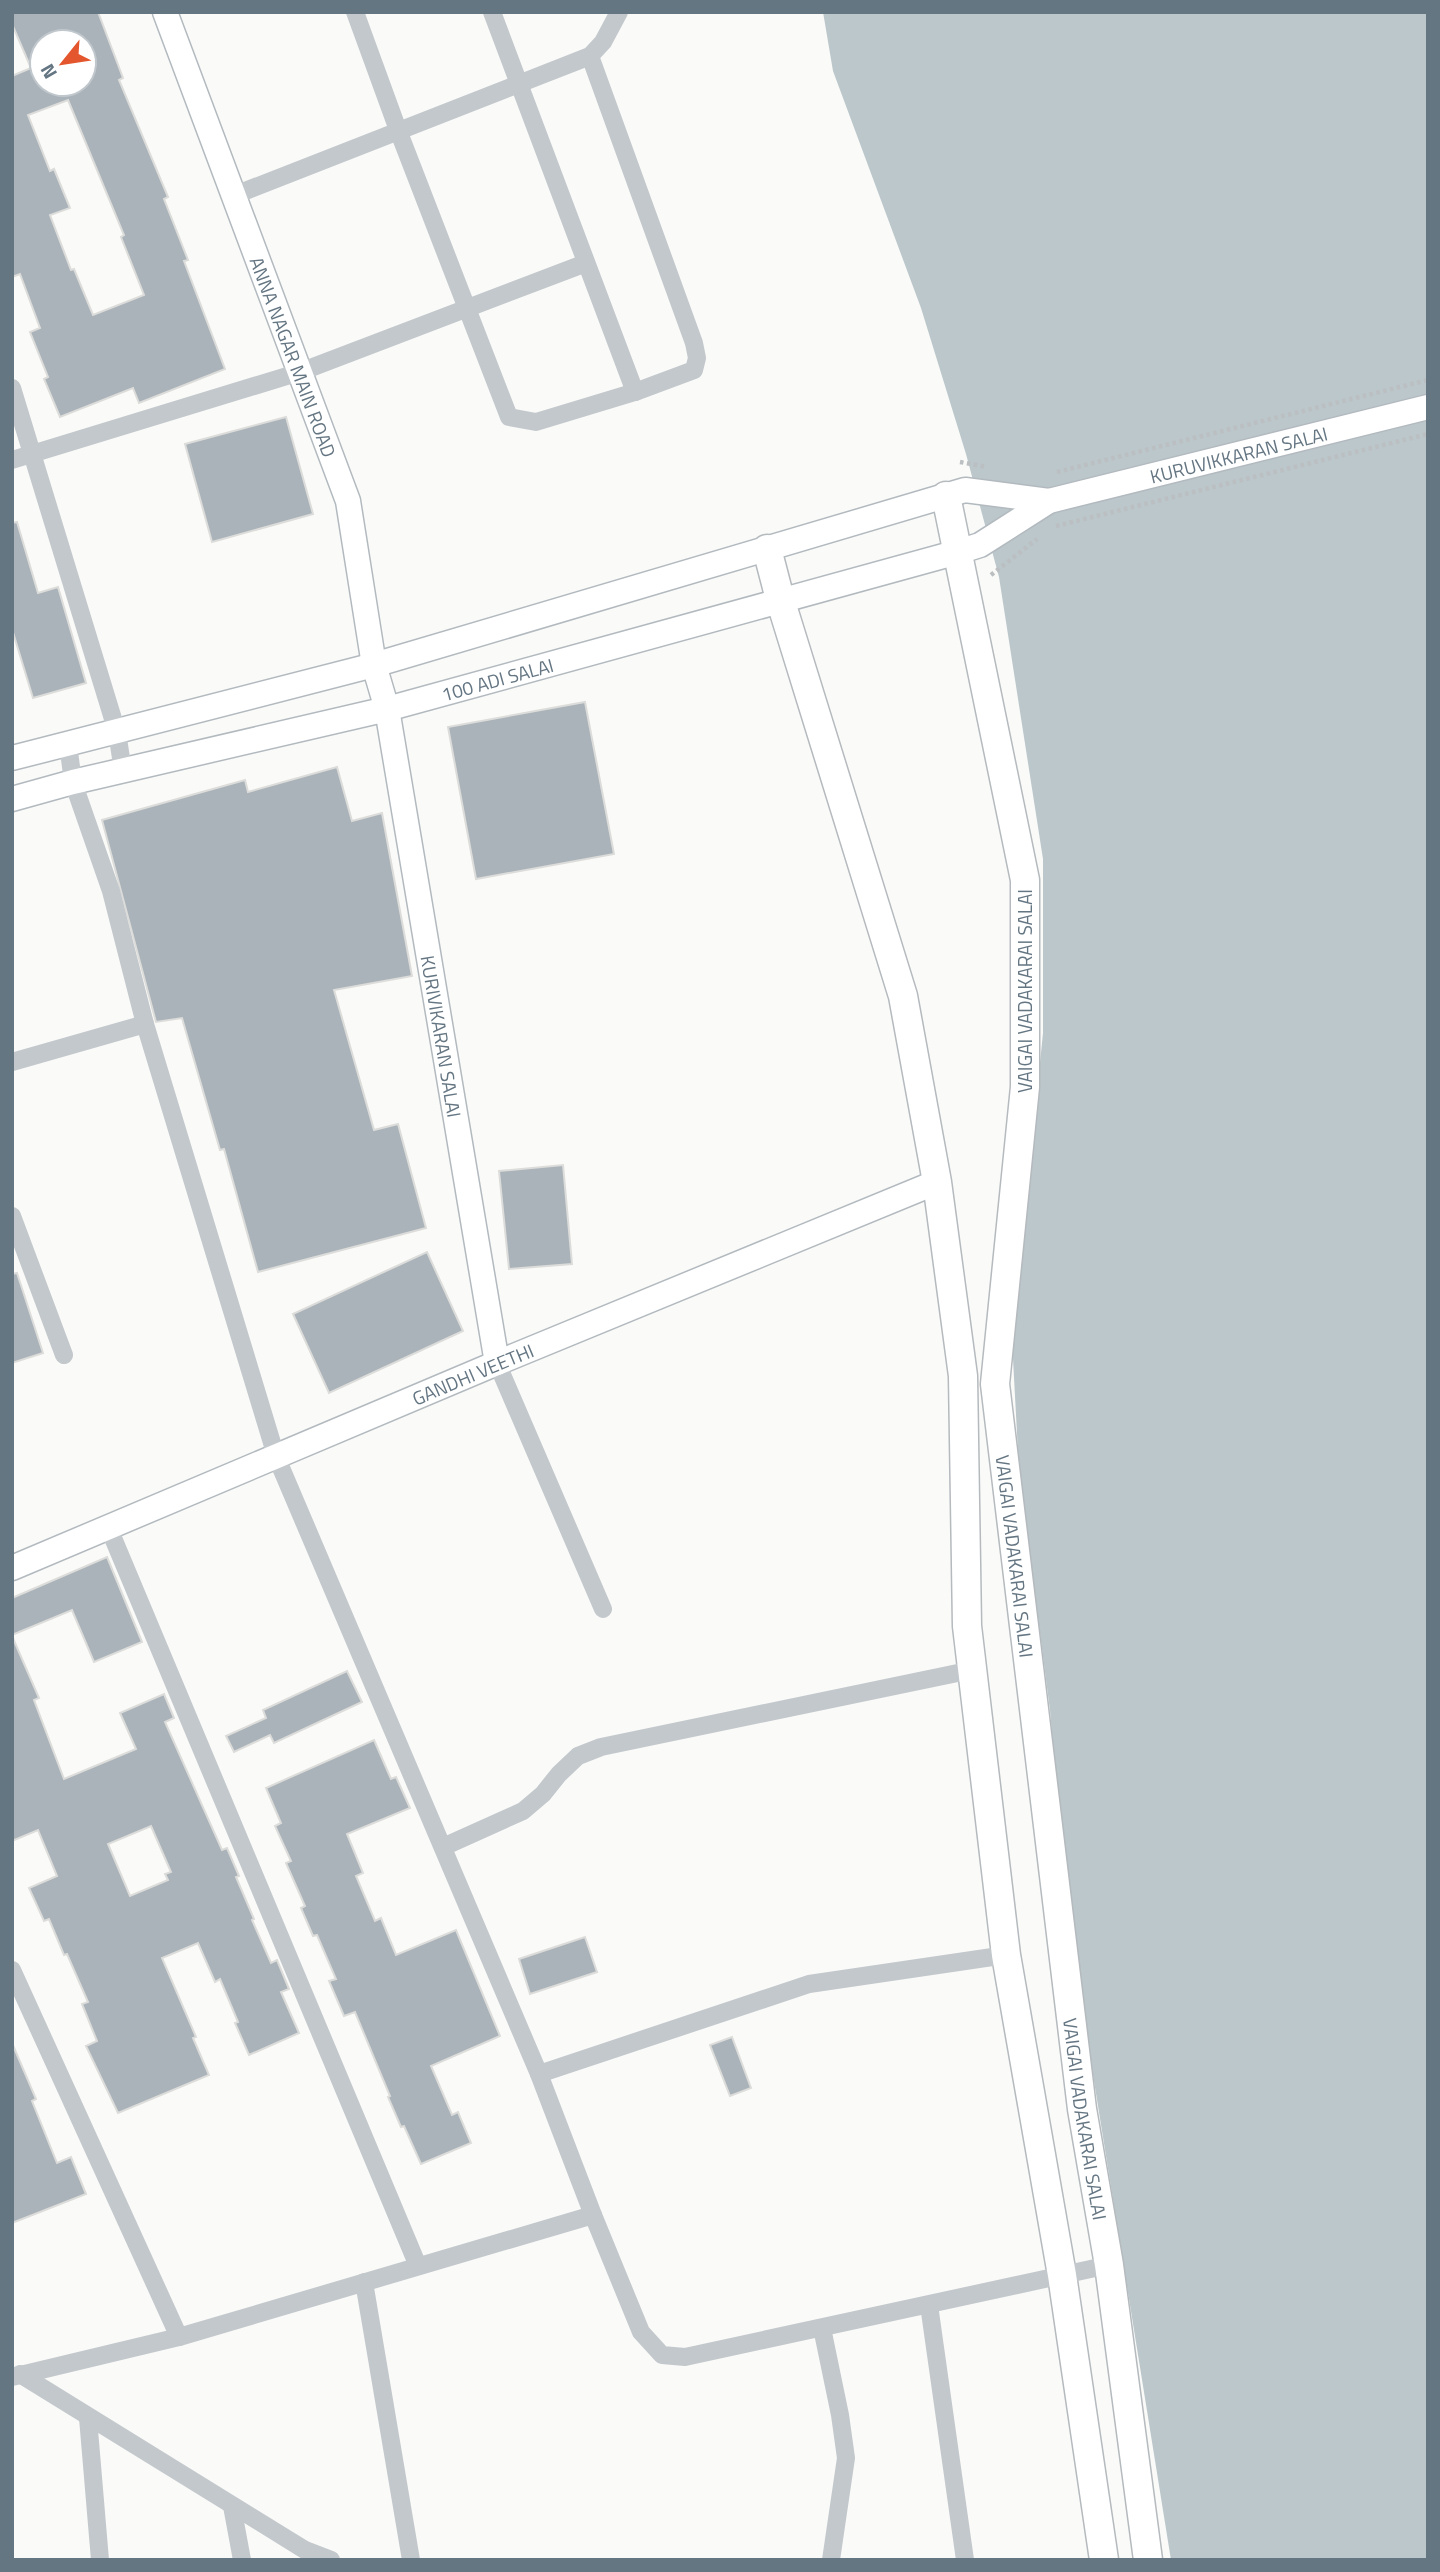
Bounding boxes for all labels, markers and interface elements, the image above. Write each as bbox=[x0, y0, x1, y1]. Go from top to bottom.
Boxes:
north arrow bbox=[28, 28, 98, 98]
text: N bbox=[32, 59, 64, 85]
street label: ANNA NAGAR MAIN ROAD bbox=[243, 252, 345, 461]
street label: KURUVIKKARAN SALAI bbox=[1147, 418, 1330, 490]
street label: 100 ADI SALAI bbox=[438, 649, 557, 708]
street label: VAIGAI VADAKARAI SALAI bbox=[1010, 889, 1039, 1093]
street label: KURIVIKARAN SALAI bbox=[414, 953, 470, 1120]
street label: GANDHI VEETHI bbox=[407, 1335, 538, 1412]
street label: VAIGAI VADAKARAI SALAI bbox=[989, 1453, 1042, 1659]
street label: VAIGAI VADAKARAI SALAI bbox=[1057, 2016, 1115, 2222]

